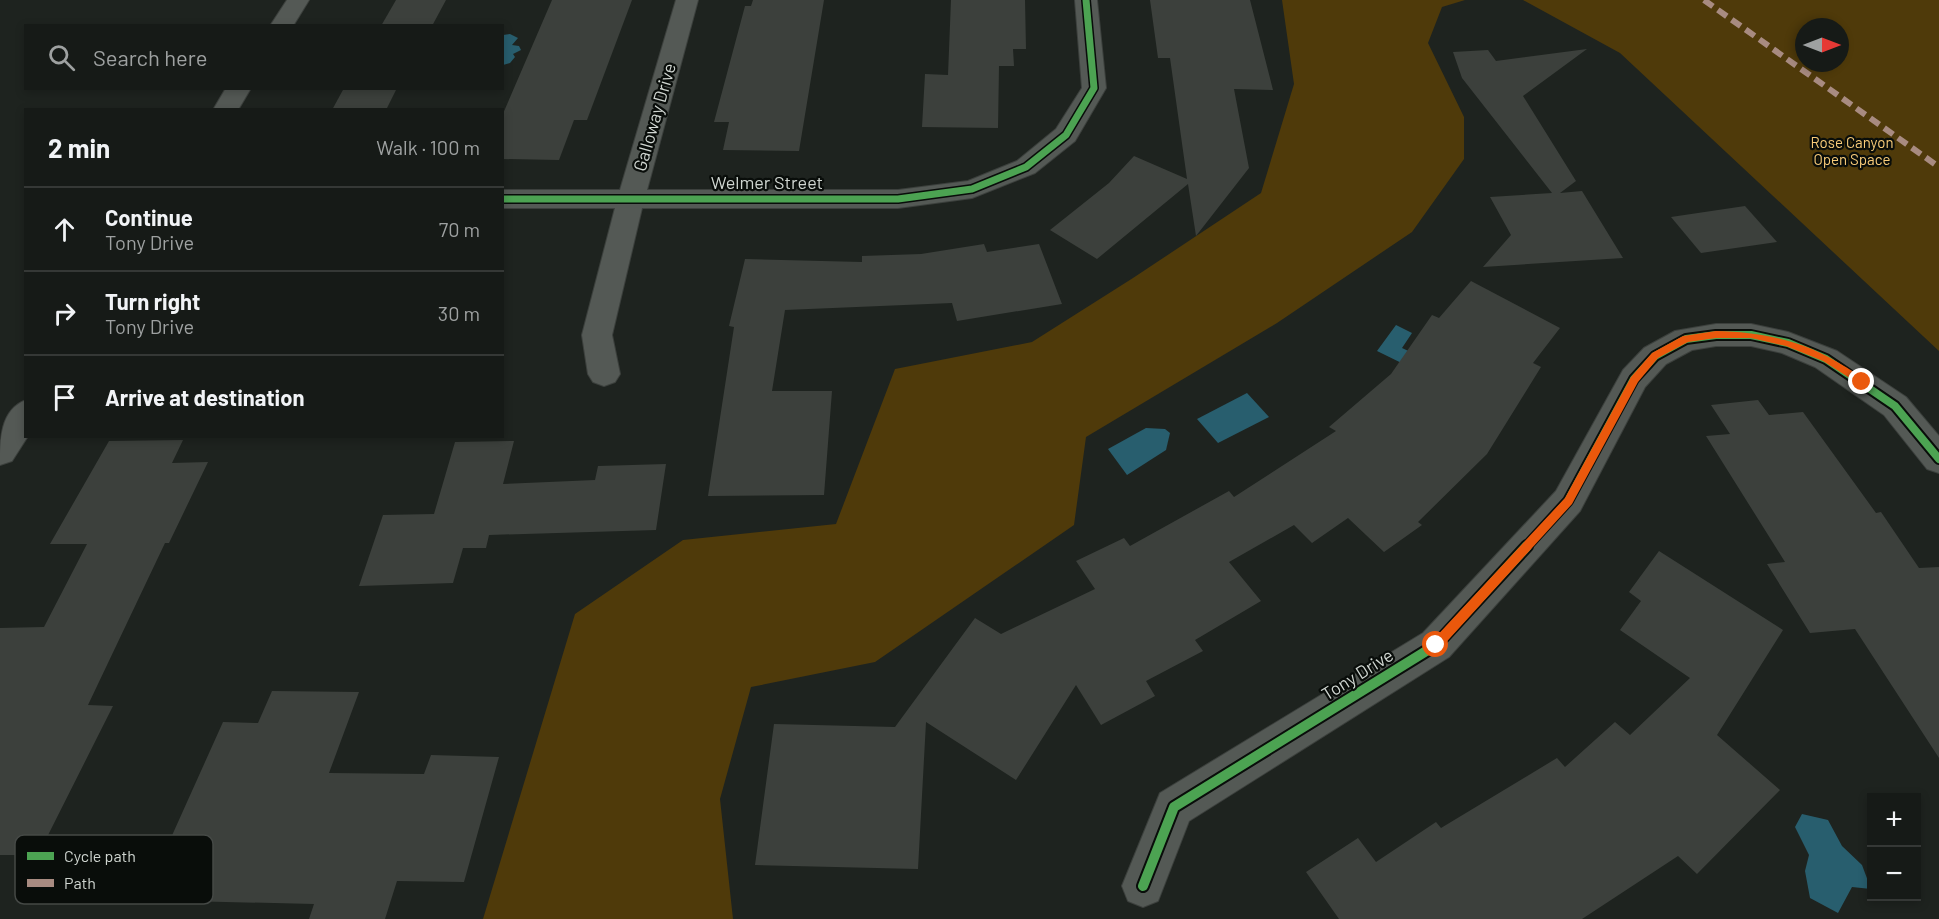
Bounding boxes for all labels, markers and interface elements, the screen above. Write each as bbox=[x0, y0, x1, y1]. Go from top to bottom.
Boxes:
north arrow bbox=[1795, 18, 1849, 72]
search box bbox=[24, 24, 504, 90]
icon: search bbox=[45, 41, 78, 74]
text: Search here bbox=[93, 44, 207, 70]
street label: Galloway Drive bbox=[628, 60, 680, 174]
text: 2 min bbox=[48, 132, 110, 163]
park label: Rose Canyon Open Space bbox=[1810, 133, 1894, 168]
text: Walk · 100 m bbox=[376, 135, 480, 159]
street label: Welmer Street bbox=[711, 171, 823, 193]
text: Continue bbox=[105, 204, 193, 230]
icon: ahead bbox=[48, 213, 81, 246]
text: 70 m bbox=[439, 217, 480, 241]
text: Tony Drive bbox=[105, 230, 194, 254]
text: Turn right bbox=[105, 288, 200, 314]
icon: right bbox=[48, 297, 81, 330]
text: 30 m bbox=[438, 301, 480, 325]
text: Tony Drive bbox=[105, 314, 194, 338]
route end bbox=[1848, 368, 1874, 394]
icon: arrive bbox=[48, 381, 81, 414]
text: Arrive at destination bbox=[105, 384, 304, 410]
route start bbox=[1422, 631, 1448, 657]
street label: Tony Drive bbox=[1317, 643, 1397, 705]
map controls bbox=[1867, 793, 1921, 901]
button: + bbox=[1867, 793, 1921, 847]
legend bbox=[15, 835, 213, 904]
text: Cycle path bbox=[64, 846, 136, 865]
button: − bbox=[1867, 847, 1921, 901]
text: Path bbox=[64, 873, 96, 892]

